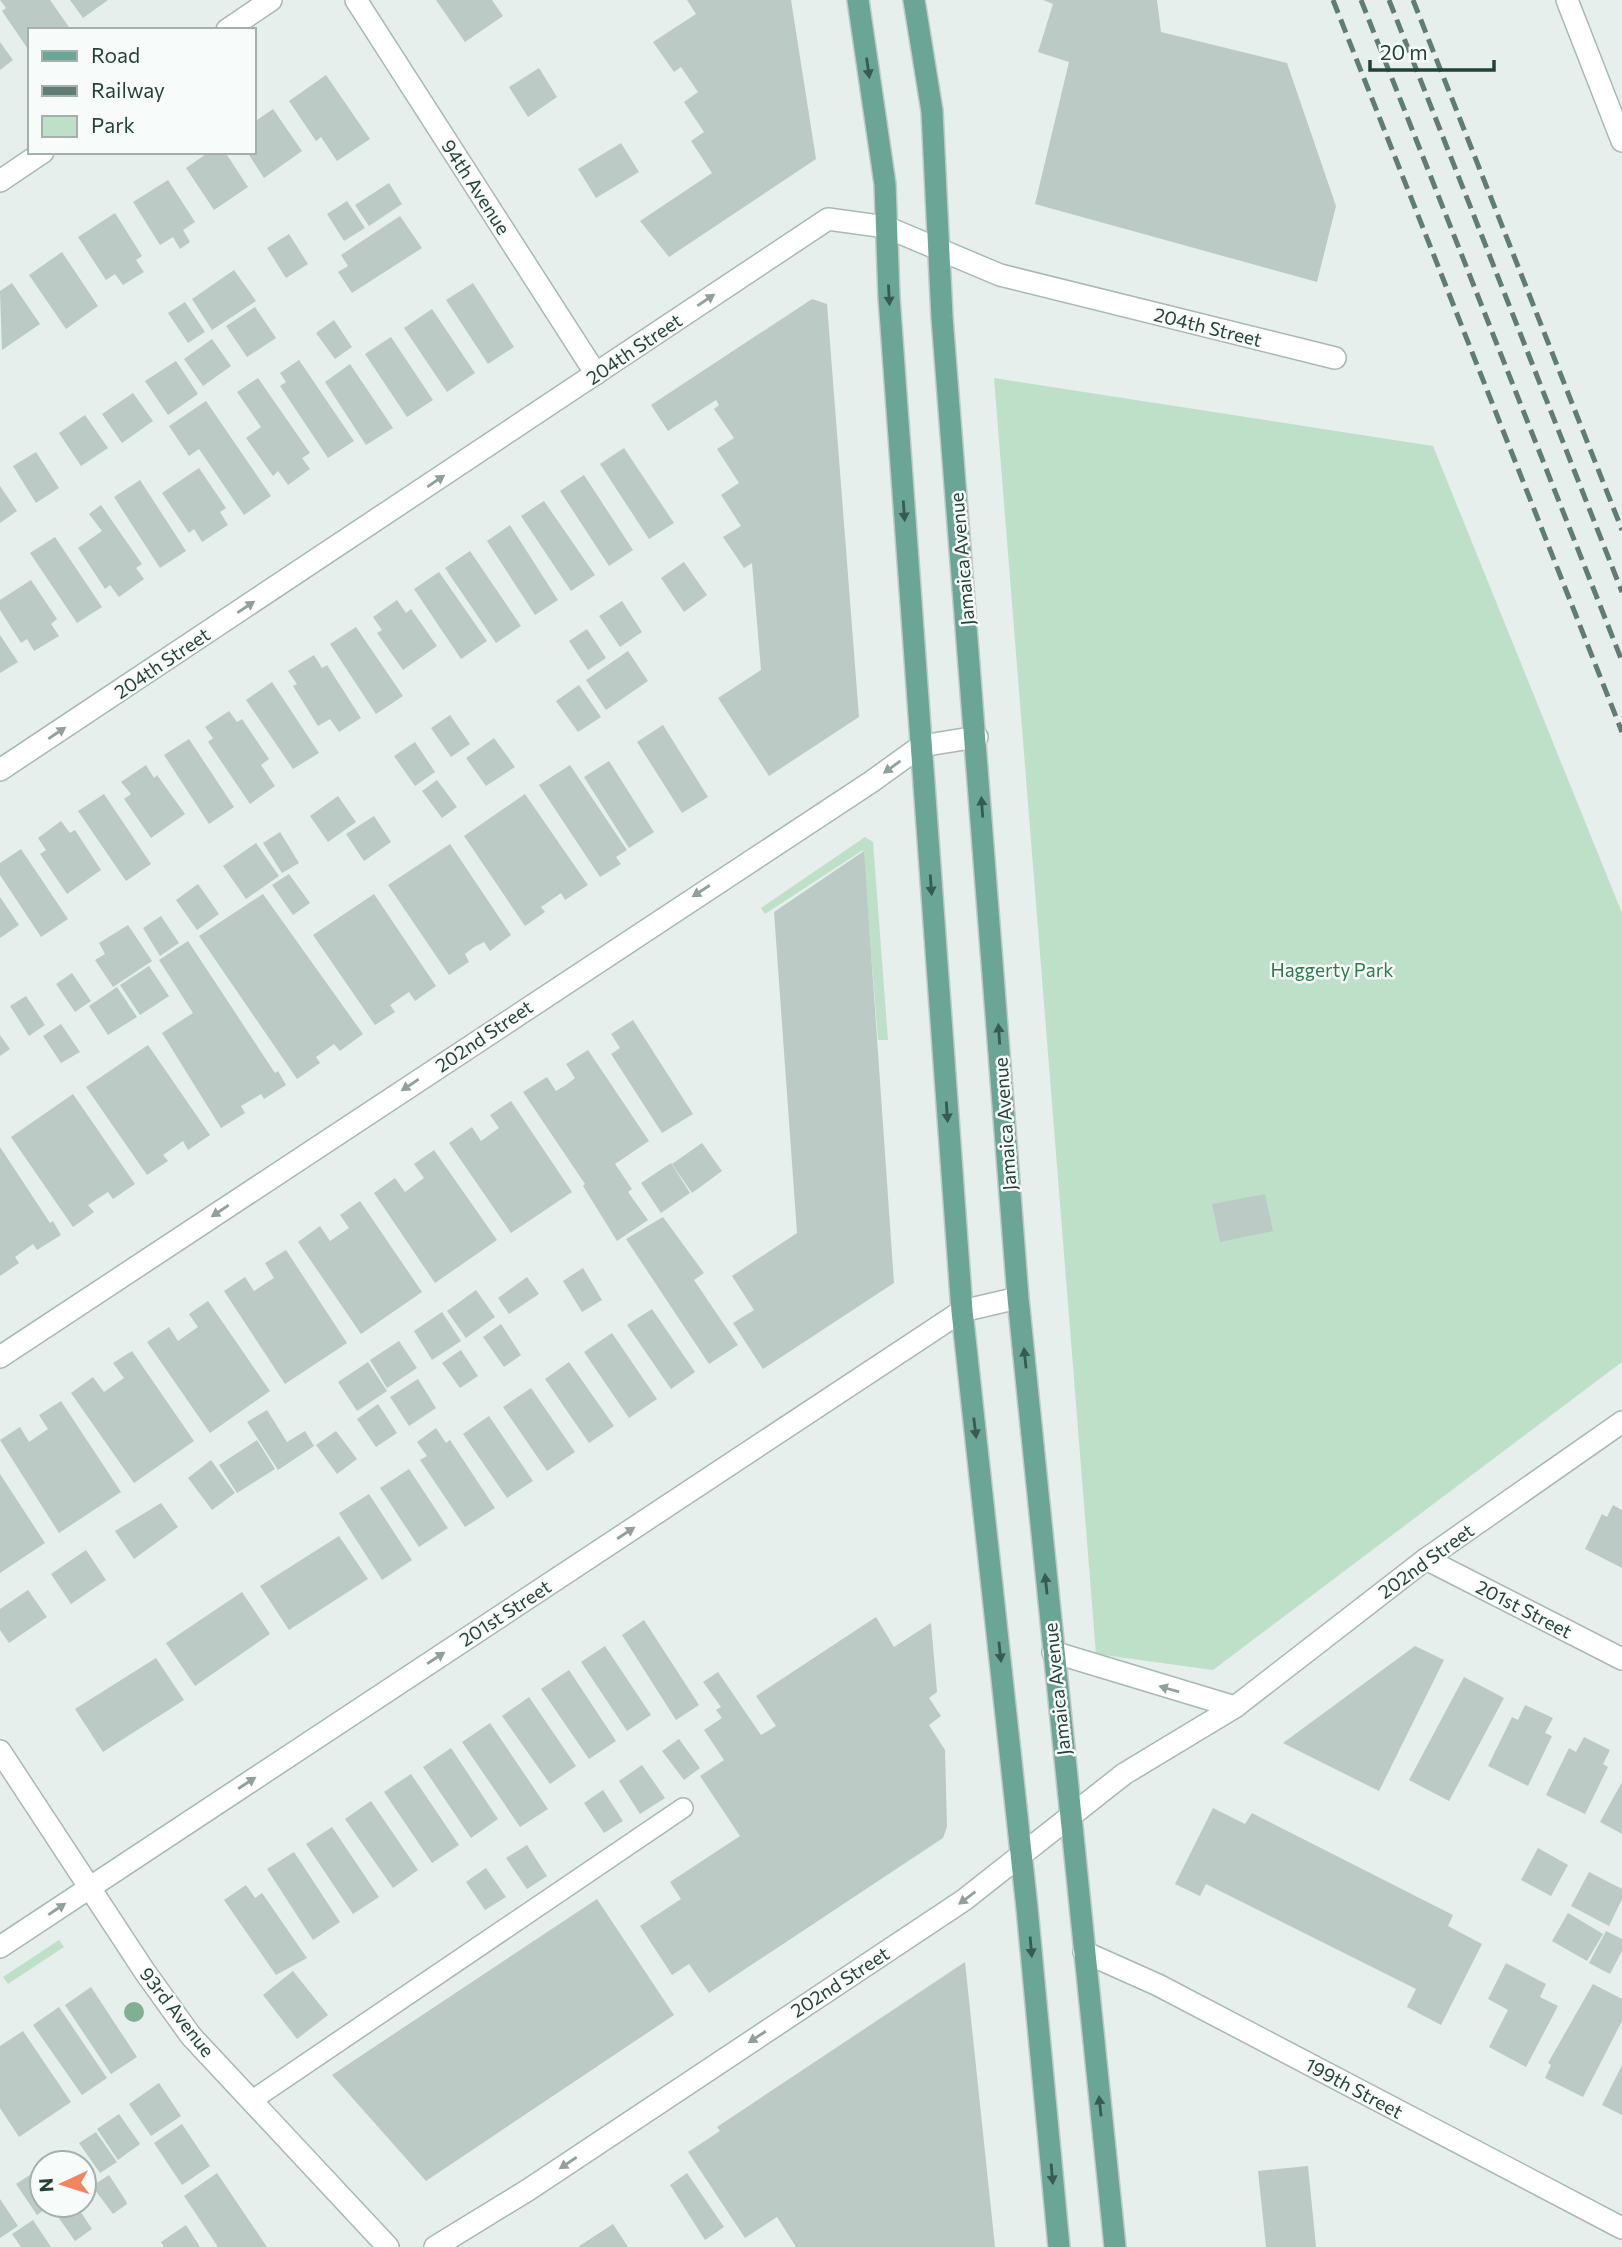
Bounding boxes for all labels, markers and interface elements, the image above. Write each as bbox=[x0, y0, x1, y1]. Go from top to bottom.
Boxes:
legend bbox=[28, 28, 256, 154]
scale bar bbox=[1370, 28, 1494, 72]
text: 20 m bbox=[1380, 39, 1428, 64]
text: Road bbox=[91, 42, 140, 67]
one-way arrow bbox=[862, 57, 873, 79]
text: Railway bbox=[91, 77, 165, 102]
text: Park bbox=[91, 112, 135, 137]
street label: 94th Avenue bbox=[437, 135, 516, 239]
one-way arrow bbox=[884, 285, 895, 307]
one-way arrow bbox=[697, 294, 716, 307]
street label: 204th Street bbox=[1152, 302, 1265, 351]
street label: 204th Street bbox=[582, 308, 686, 389]
one-way arrow bbox=[427, 474, 445, 488]
street label: Jamaica Avenue bbox=[944, 492, 979, 626]
one-way arrow bbox=[899, 501, 910, 523]
one-way arrow bbox=[237, 600, 256, 613]
street label: 204th Street bbox=[110, 622, 214, 703]
one-way arrow bbox=[47, 726, 67, 739]
one-way arrow bbox=[882, 760, 901, 774]
one-way arrow bbox=[976, 795, 987, 817]
one-way arrow bbox=[926, 874, 937, 896]
one-way arrow bbox=[691, 885, 711, 898]
park label: Haggerty Park bbox=[1270, 958, 1394, 981]
street label: 202nd Street bbox=[431, 994, 537, 1077]
one-way arrow bbox=[993, 1022, 1004, 1044]
street label: Jamaica Avenue bbox=[988, 1057, 1021, 1191]
one-way arrow bbox=[400, 1078, 419, 1091]
one-way arrow bbox=[942, 1101, 953, 1123]
one-way arrow bbox=[211, 1204, 229, 1218]
one-way arrow bbox=[1019, 1347, 1030, 1369]
one-way arrow bbox=[969, 1417, 980, 1439]
street label: 202nd Street bbox=[1373, 1518, 1478, 1603]
one-way arrow bbox=[617, 1526, 636, 1539]
one-way arrow bbox=[1041, 1573, 1052, 1595]
street label: 201st Street bbox=[455, 1574, 555, 1651]
street label: 201st Street bbox=[1472, 1575, 1576, 1643]
street label: Jamaica Avenue bbox=[1038, 1622, 1075, 1756]
one-way arrow bbox=[994, 1641, 1005, 1663]
one-way arrow bbox=[427, 1652, 446, 1665]
one-way arrow bbox=[1159, 1683, 1180, 1693]
one-way arrow bbox=[237, 1777, 256, 1790]
one-way arrow bbox=[958, 1890, 976, 1904]
one-way arrow bbox=[48, 1902, 66, 1916]
one-way arrow bbox=[1025, 1937, 1036, 1959]
street label: 202nd Street bbox=[786, 1941, 893, 2022]
street label: 93rd Avenue bbox=[135, 1962, 220, 2061]
one-way arrow bbox=[748, 2030, 766, 2044]
street label: 199th Street bbox=[1302, 2052, 1407, 2123]
one-way arrow bbox=[1095, 2095, 1106, 2117]
north arrow bbox=[28, 2149, 98, 2219]
one-way arrow bbox=[558, 2156, 577, 2169]
one-way arrow bbox=[1047, 2163, 1058, 2185]
text: N bbox=[34, 2177, 58, 2193]

